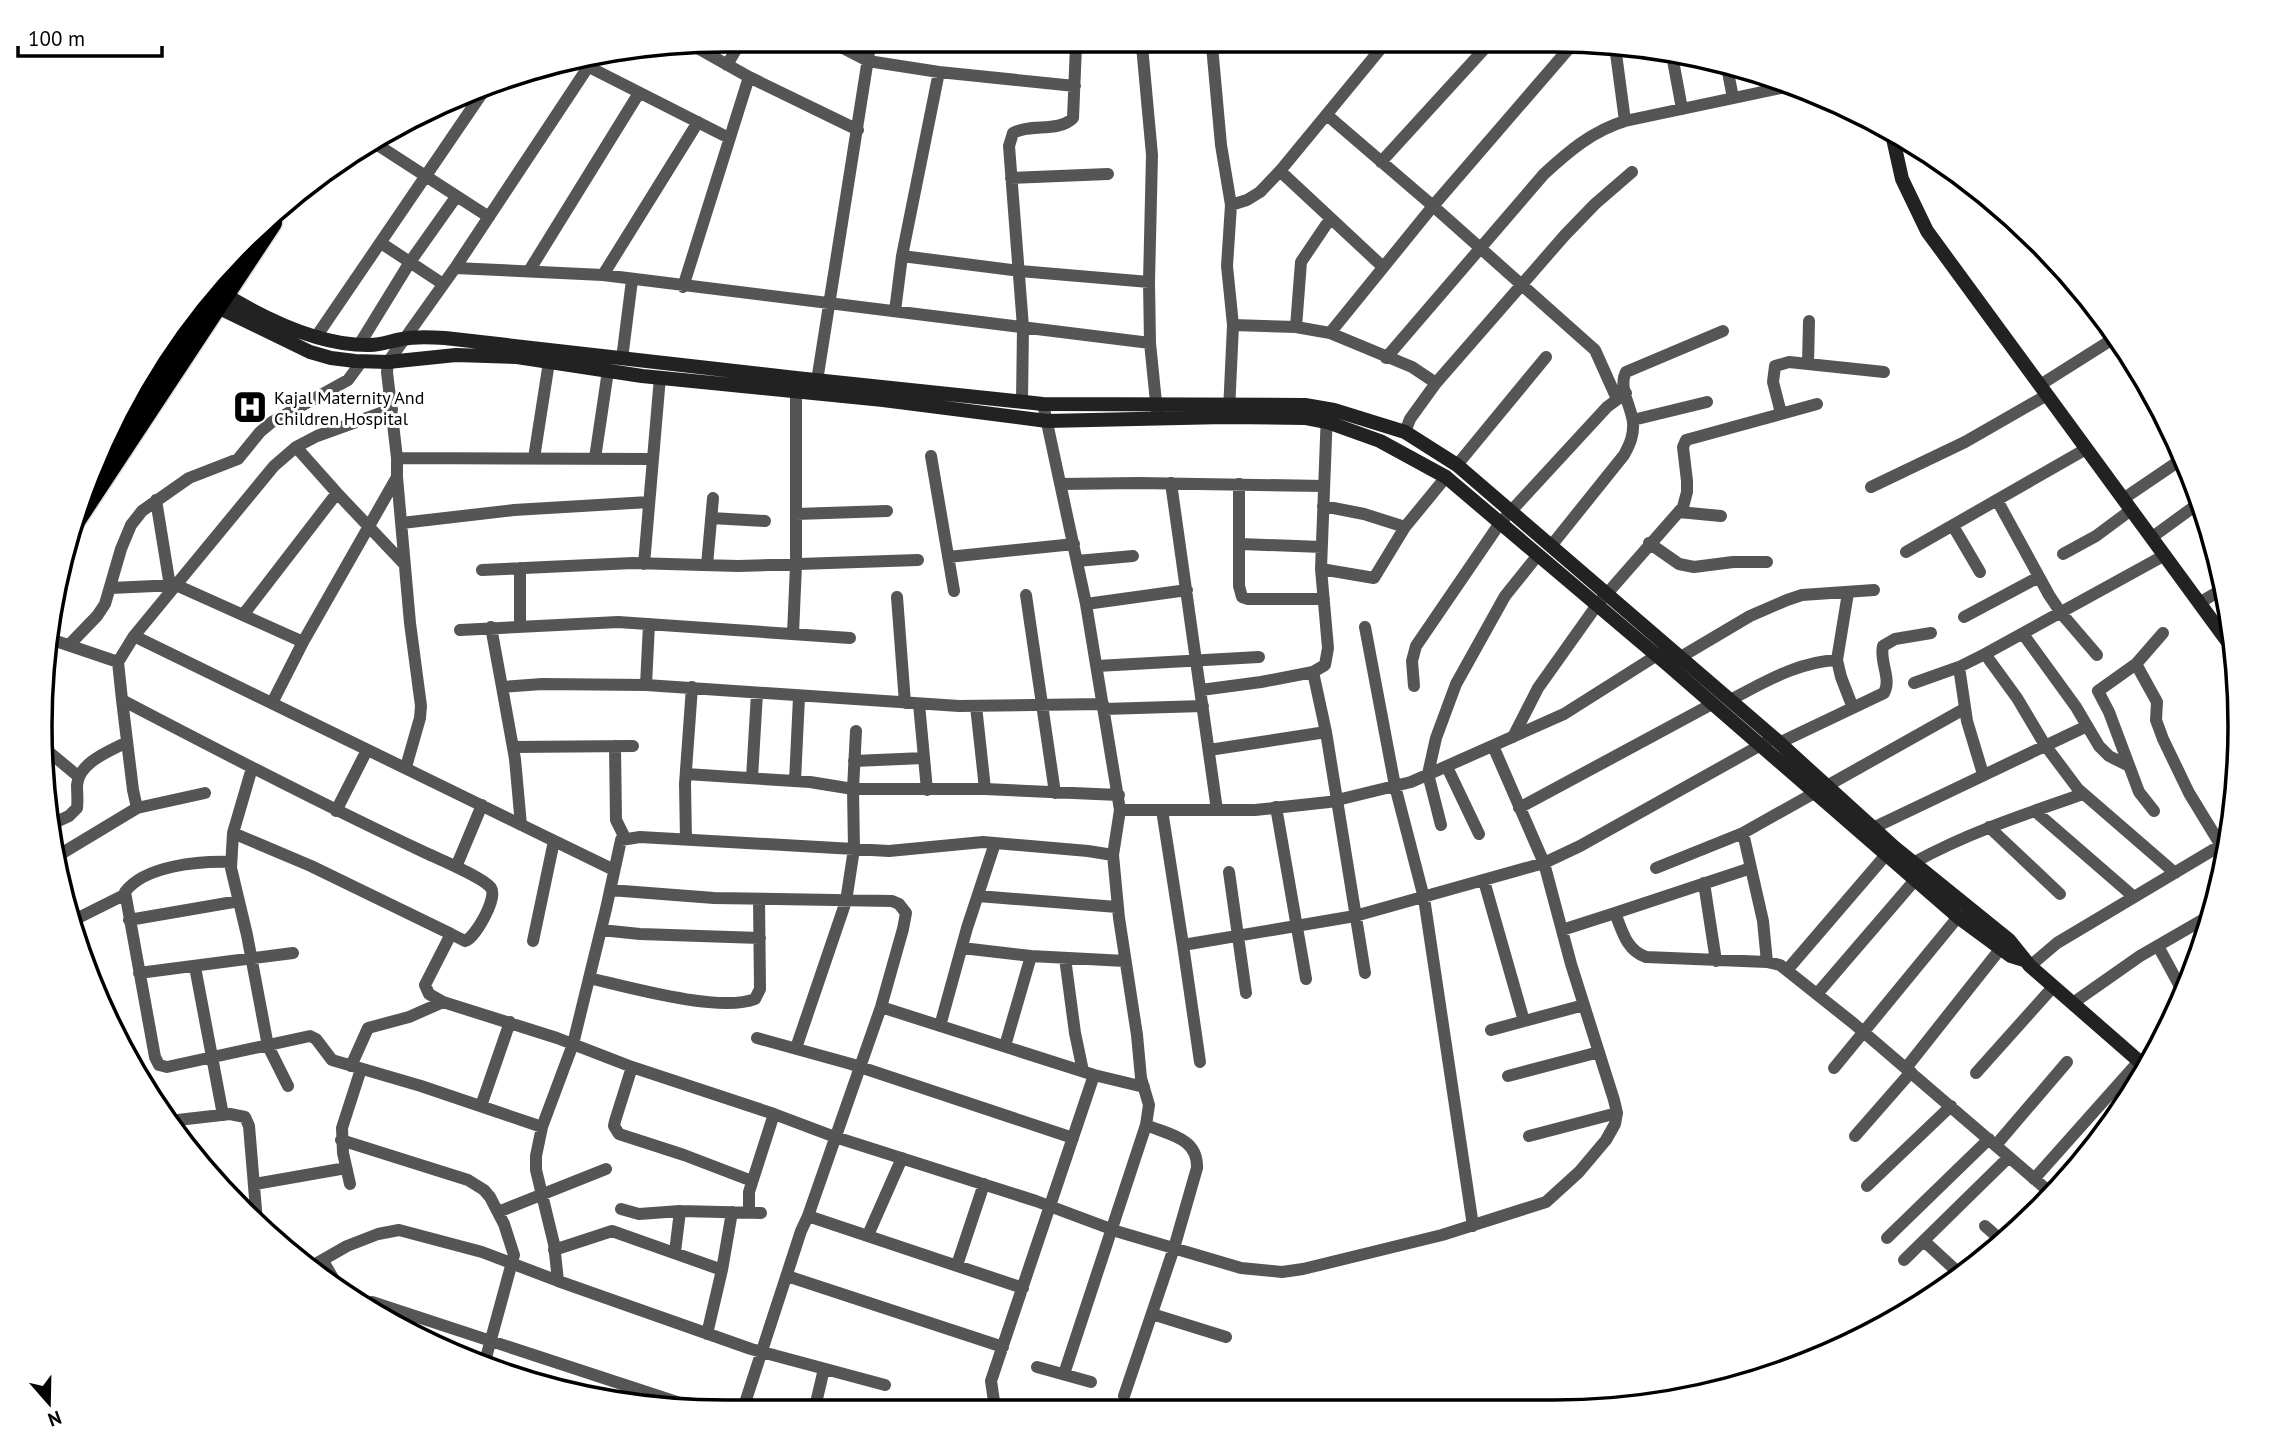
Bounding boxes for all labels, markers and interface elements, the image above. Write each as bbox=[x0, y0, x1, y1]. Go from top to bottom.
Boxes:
scale bar bbox=[18, 14, 161, 58]
text: 100 m bbox=[28, 25, 85, 52]
place label: Kajal Maternity And Children Hospital bbox=[274, 386, 424, 430]
hospital icon: Kajal Maternity And Children Hospital bbox=[231, 388, 269, 426]
north arrow bbox=[14, 1368, 84, 1438]
text: N bbox=[45, 1406, 65, 1432]

